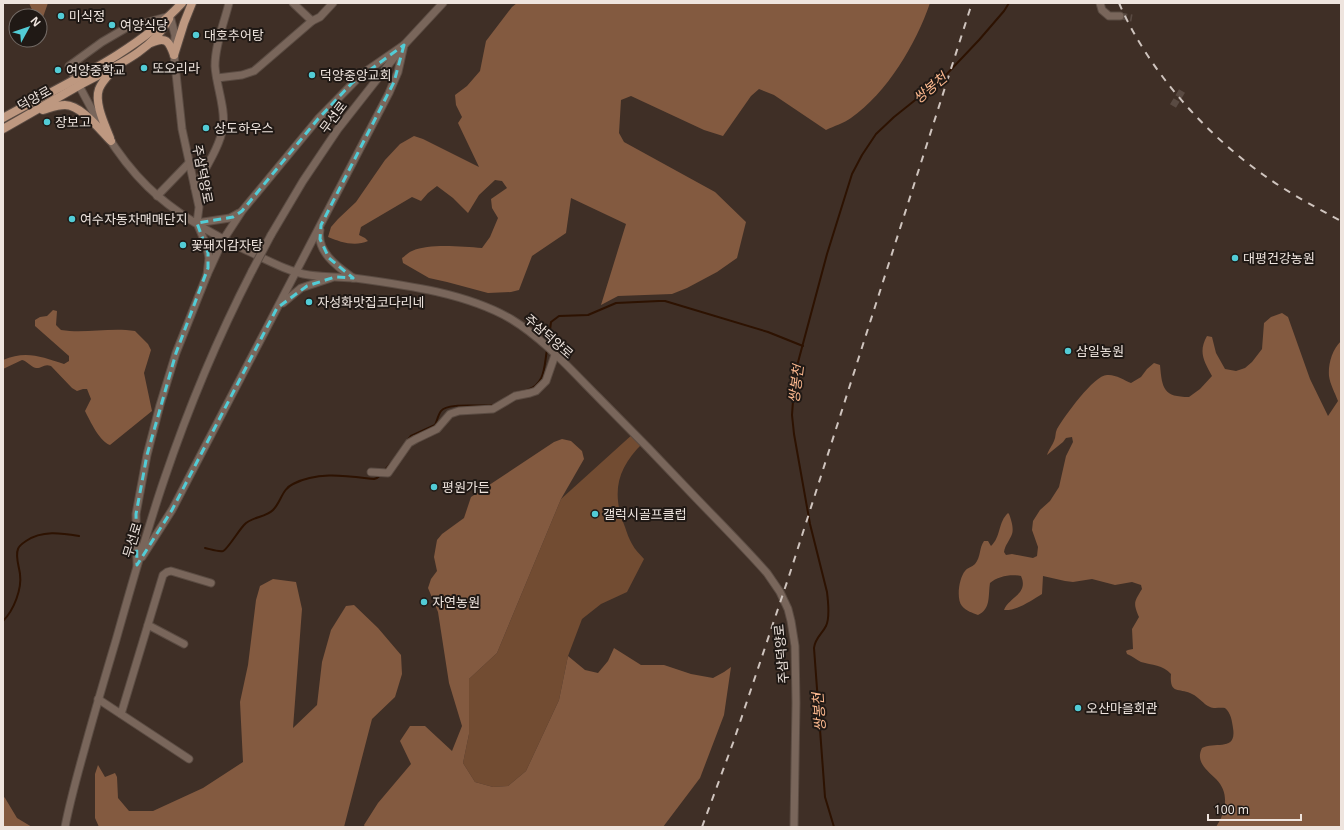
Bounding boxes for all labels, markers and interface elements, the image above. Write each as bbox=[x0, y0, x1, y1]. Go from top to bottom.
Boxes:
place label: 미식정 bbox=[69, 7, 105, 25]
north arrow bbox=[8, 8, 48, 48]
marker: 미식정 bbox=[56, 11, 66, 21]
text: N bbox=[27, 13, 45, 30]
place label: 여양식당 bbox=[120, 16, 168, 34]
marker: 여양식당 bbox=[107, 20, 117, 30]
place label: 대호추어탕 bbox=[204, 26, 264, 44]
marker: 대호추어탕 bbox=[191, 30, 201, 40]
place label: 또오리라 bbox=[152, 59, 200, 77]
place label: 여양중학교 bbox=[66, 61, 126, 79]
marker: 또오리라 bbox=[139, 63, 149, 73]
marker: 여양중학교 bbox=[53, 65, 63, 75]
place label: 덕양중앙교회 bbox=[320, 66, 392, 84]
water label: 쌍봉천 bbox=[909, 67, 951, 107]
marker: 덕양중앙교회 bbox=[307, 70, 317, 80]
street label: 덕양로 bbox=[14, 81, 54, 115]
street label: 무선로 bbox=[315, 97, 351, 137]
place label: 장보고 bbox=[55, 113, 91, 131]
marker: 장보고 bbox=[42, 117, 52, 127]
place label: 상도하우스 bbox=[214, 119, 274, 137]
marker: 상도하우스 bbox=[201, 123, 211, 133]
street label: 주삼덕양로 bbox=[188, 143, 218, 205]
place label: 여수자동차매매단지 bbox=[80, 210, 188, 228]
marker: 여수자동차매매단지 bbox=[67, 214, 77, 224]
place label: 꽃돼지감자탕 bbox=[191, 236, 263, 254]
marker: 꽃돼지감자탕 bbox=[178, 240, 188, 250]
place label: 대평건강농원 bbox=[1243, 249, 1315, 267]
marker: 대평건강농원 bbox=[1230, 253, 1240, 263]
place label: 자성화맛집코다리네 bbox=[317, 293, 425, 311]
marker: 자성화맛집코다리네 bbox=[304, 297, 314, 307]
street label: 주삼덕양로 bbox=[521, 310, 577, 362]
place label: 삼일농원 bbox=[1076, 342, 1124, 360]
marker: 삼일농원 bbox=[1063, 346, 1073, 356]
water label: 쌍봉천 bbox=[784, 362, 807, 404]
place label: 평원가든 bbox=[442, 478, 490, 496]
marker: 평원가든 bbox=[429, 482, 439, 492]
place label: 갤럭시골프클럽 bbox=[603, 505, 687, 523]
marker: 갤럭시골프클럽 bbox=[590, 509, 600, 519]
street label: 무선로 bbox=[118, 520, 146, 560]
place label: 자연농원 bbox=[432, 593, 480, 611]
marker: 자연농원 bbox=[419, 597, 429, 607]
street label: 주삼덕양로 bbox=[769, 623, 793, 685]
water label: 쌍봉천 bbox=[808, 691, 829, 732]
place label: 오산마을회관 bbox=[1086, 699, 1158, 717]
marker: 오산마을회관 bbox=[1073, 703, 1083, 713]
scale bar bbox=[1208, 796, 1301, 822]
text: 100 m bbox=[1214, 801, 1249, 818]

